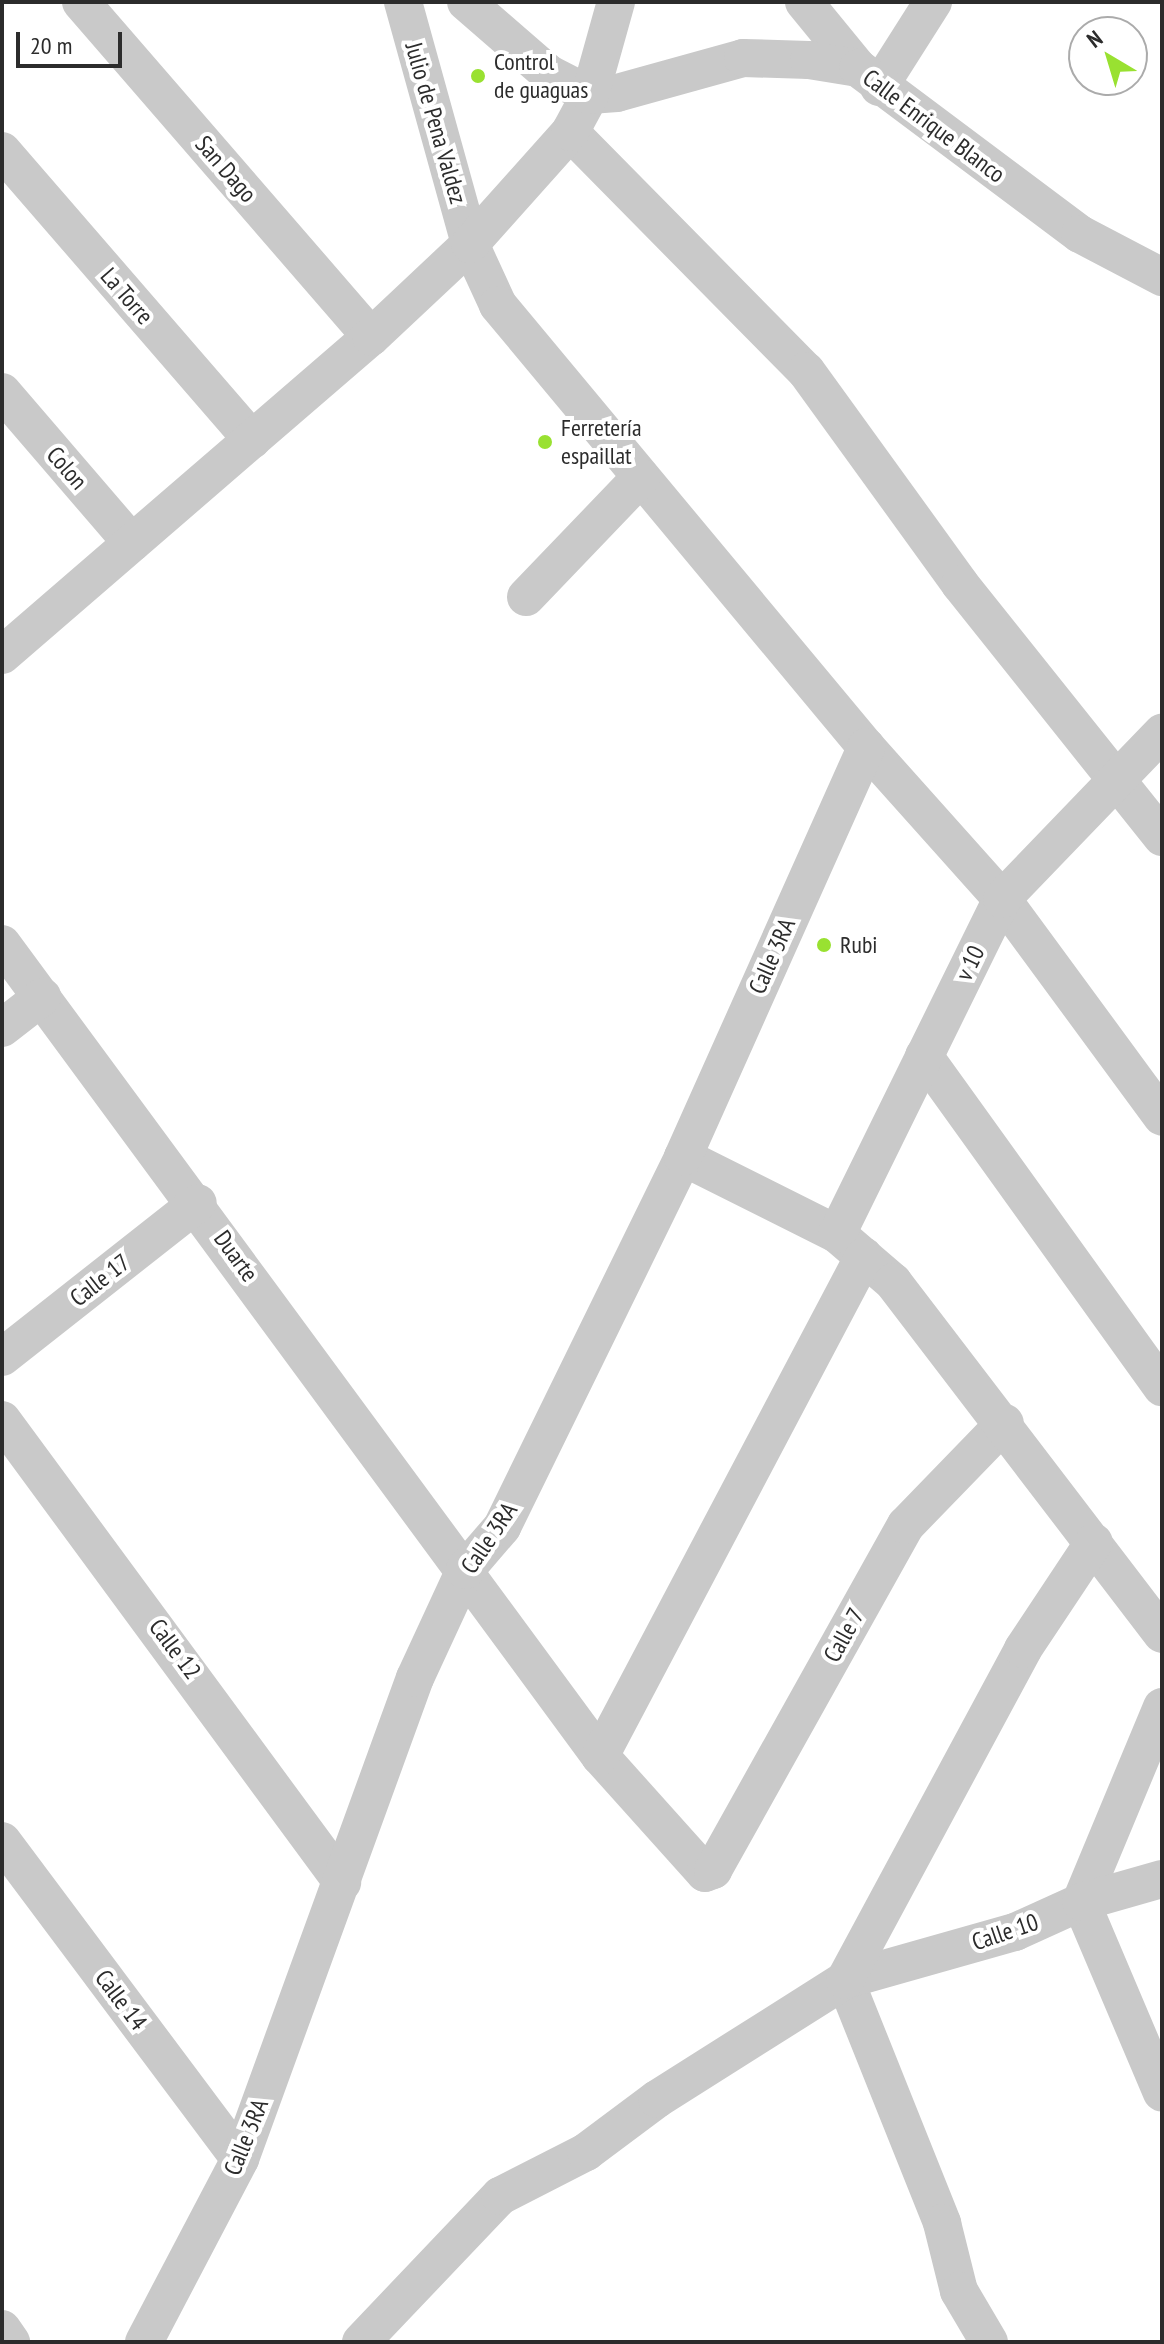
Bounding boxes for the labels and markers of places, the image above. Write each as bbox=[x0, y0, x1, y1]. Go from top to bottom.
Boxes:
place label: Control de guaguas bbox=[494, 48, 588, 104]
marker: Control de guaguas bbox=[469, 67, 487, 85]
place label: Ferretería espaillat bbox=[561, 414, 642, 470]
marker: Ferretería espaillat bbox=[536, 433, 554, 451]
place label: Rubi bbox=[840, 931, 878, 959]
marker: Rubi bbox=[815, 936, 833, 954]

